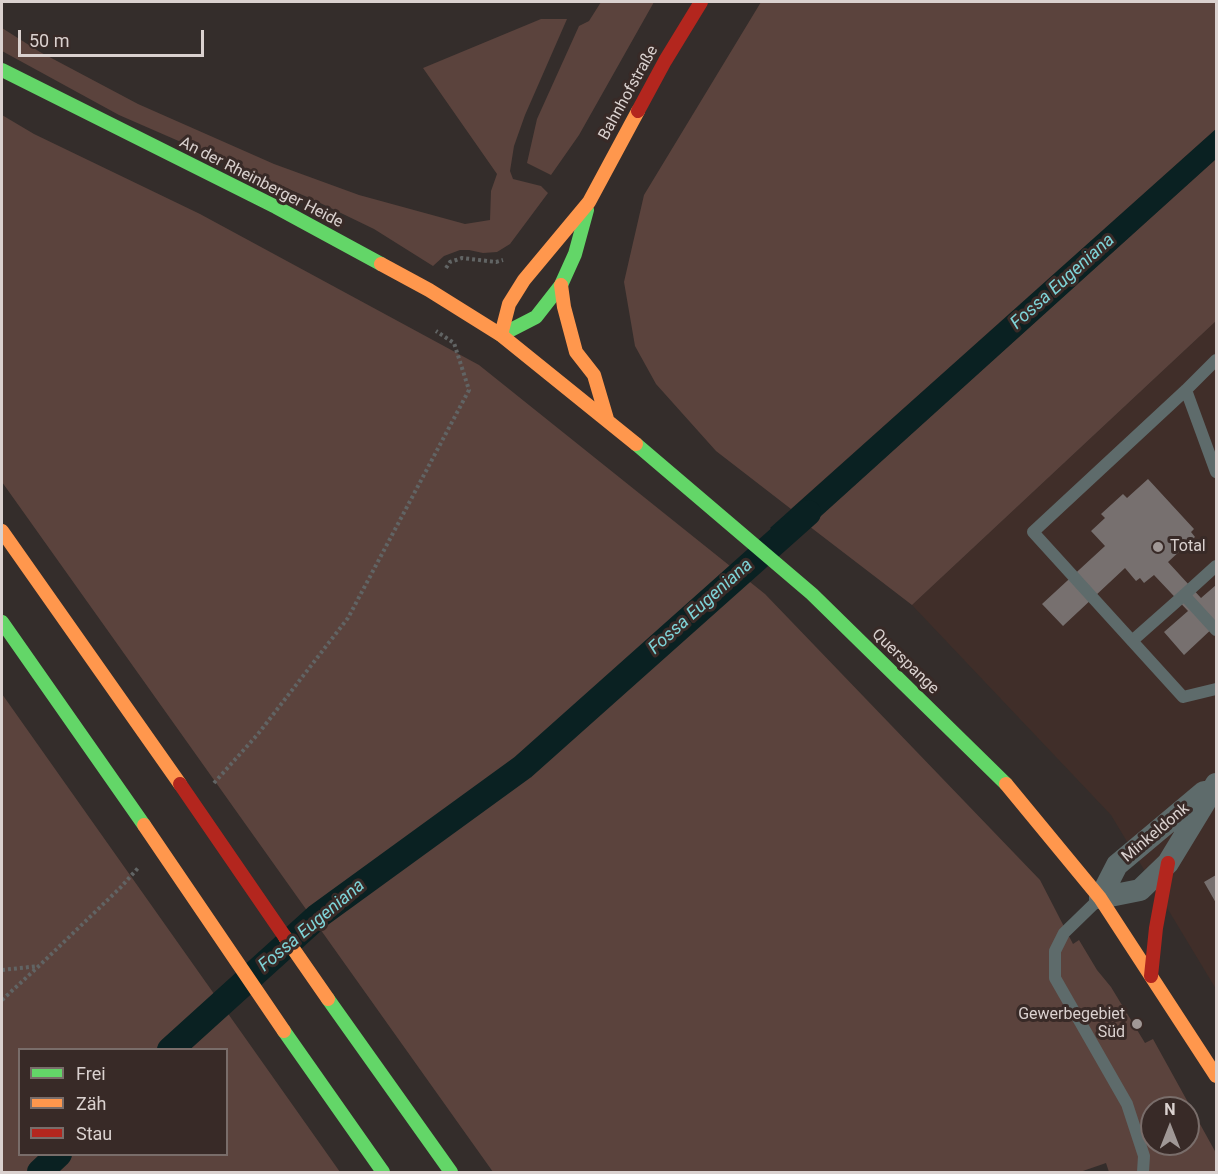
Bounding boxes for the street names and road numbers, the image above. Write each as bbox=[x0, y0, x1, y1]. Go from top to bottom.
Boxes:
street label: Bahnhofstraße bbox=[595, 42, 663, 144]
street label: An der Rheinberger Heide bbox=[176, 133, 346, 233]
street label: Querspange bbox=[867, 625, 943, 699]
street label: Minkeldonk bbox=[1118, 799, 1194, 867]

